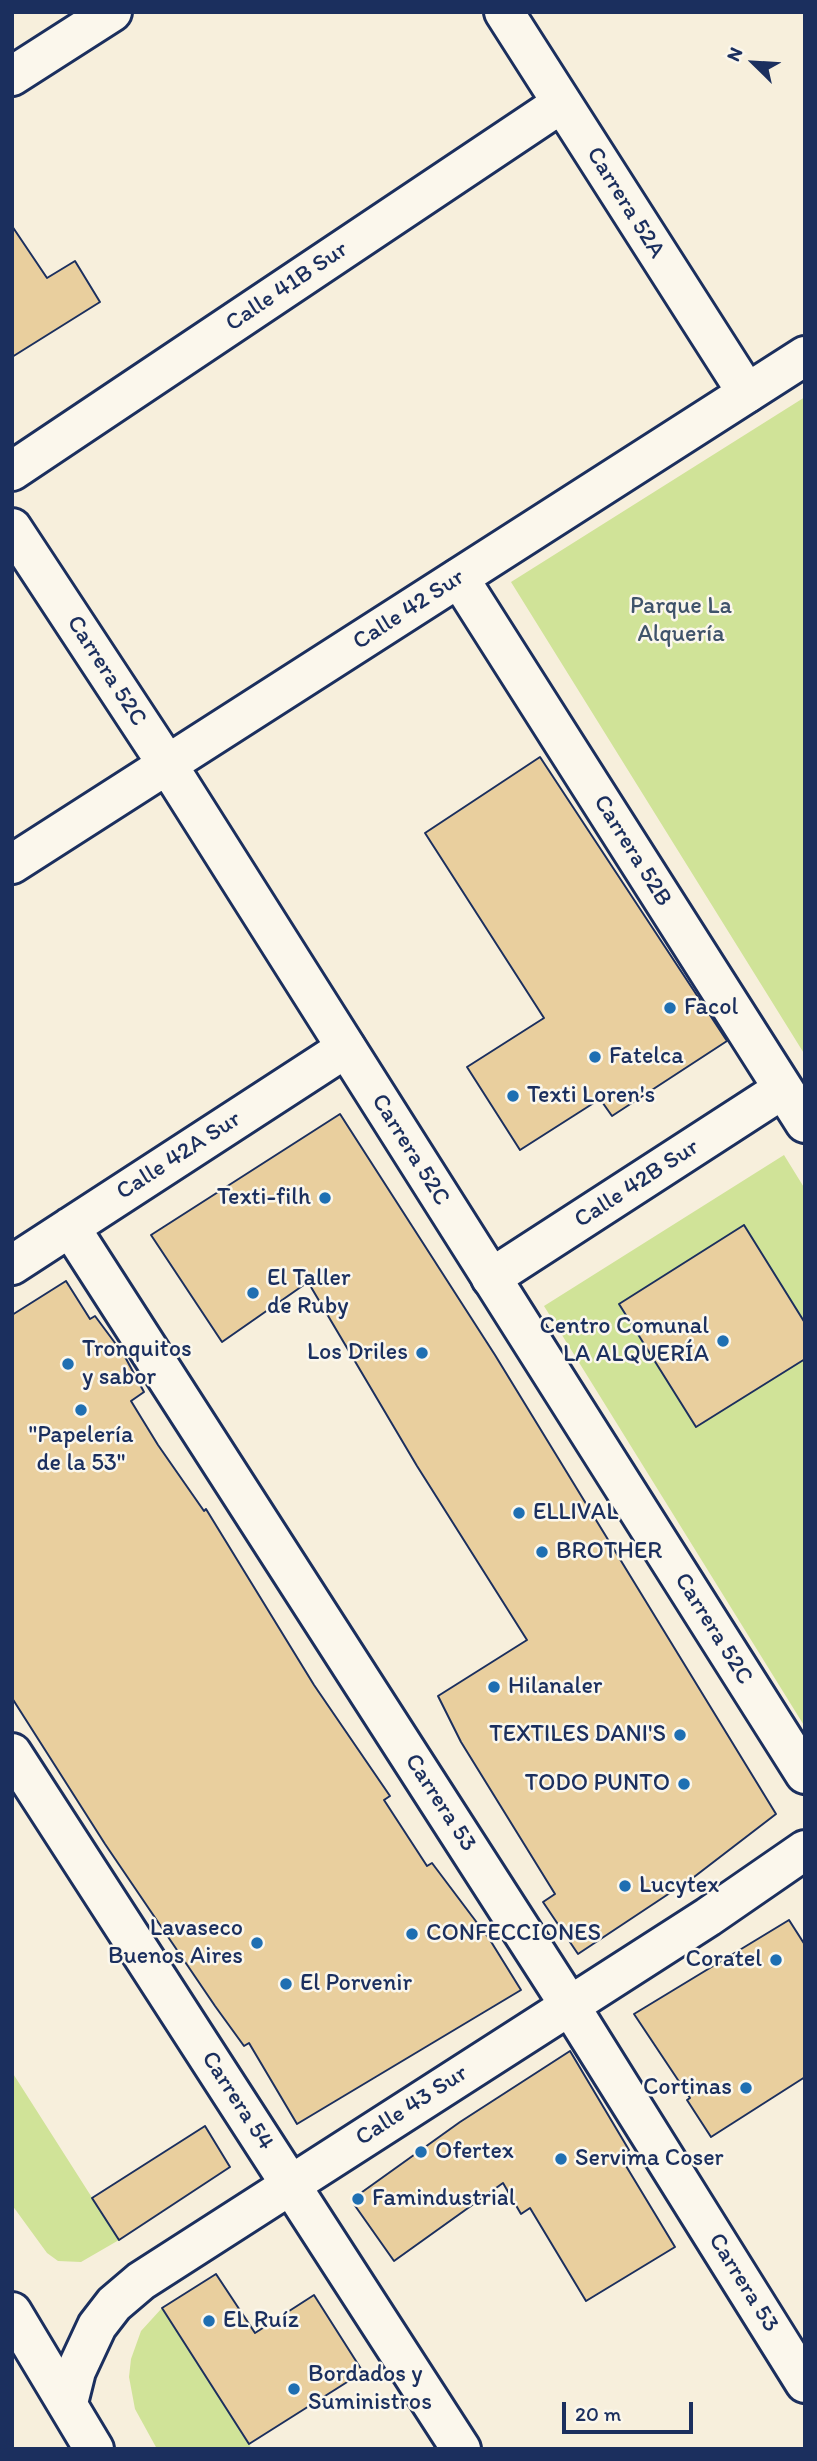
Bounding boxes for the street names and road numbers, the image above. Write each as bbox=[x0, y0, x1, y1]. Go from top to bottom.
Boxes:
street label: Carrera 52A bbox=[579, 142, 671, 264]
street label: Calle 41B Sur bbox=[220, 236, 354, 338]
street label: Calle 42 Sur bbox=[348, 563, 470, 657]
street label: Carrera 52C bbox=[60, 610, 152, 732]
street label: Carrera 52B bbox=[586, 790, 678, 912]
street label: Carrera 52C bbox=[364, 1089, 456, 1211]
street label: Calle 42A Sur bbox=[111, 1105, 247, 1207]
street label: Calle 42B Sur bbox=[569, 1133, 705, 1235]
street label: Carrera 52C bbox=[667, 1568, 759, 1690]
street label: Carrera 53 bbox=[398, 1749, 482, 1857]
street label: Carrera 54 bbox=[194, 2046, 280, 2156]
street label: Calle 43 Sur bbox=[351, 2059, 473, 2153]
street label: Carrera 53 bbox=[701, 2228, 785, 2338]

